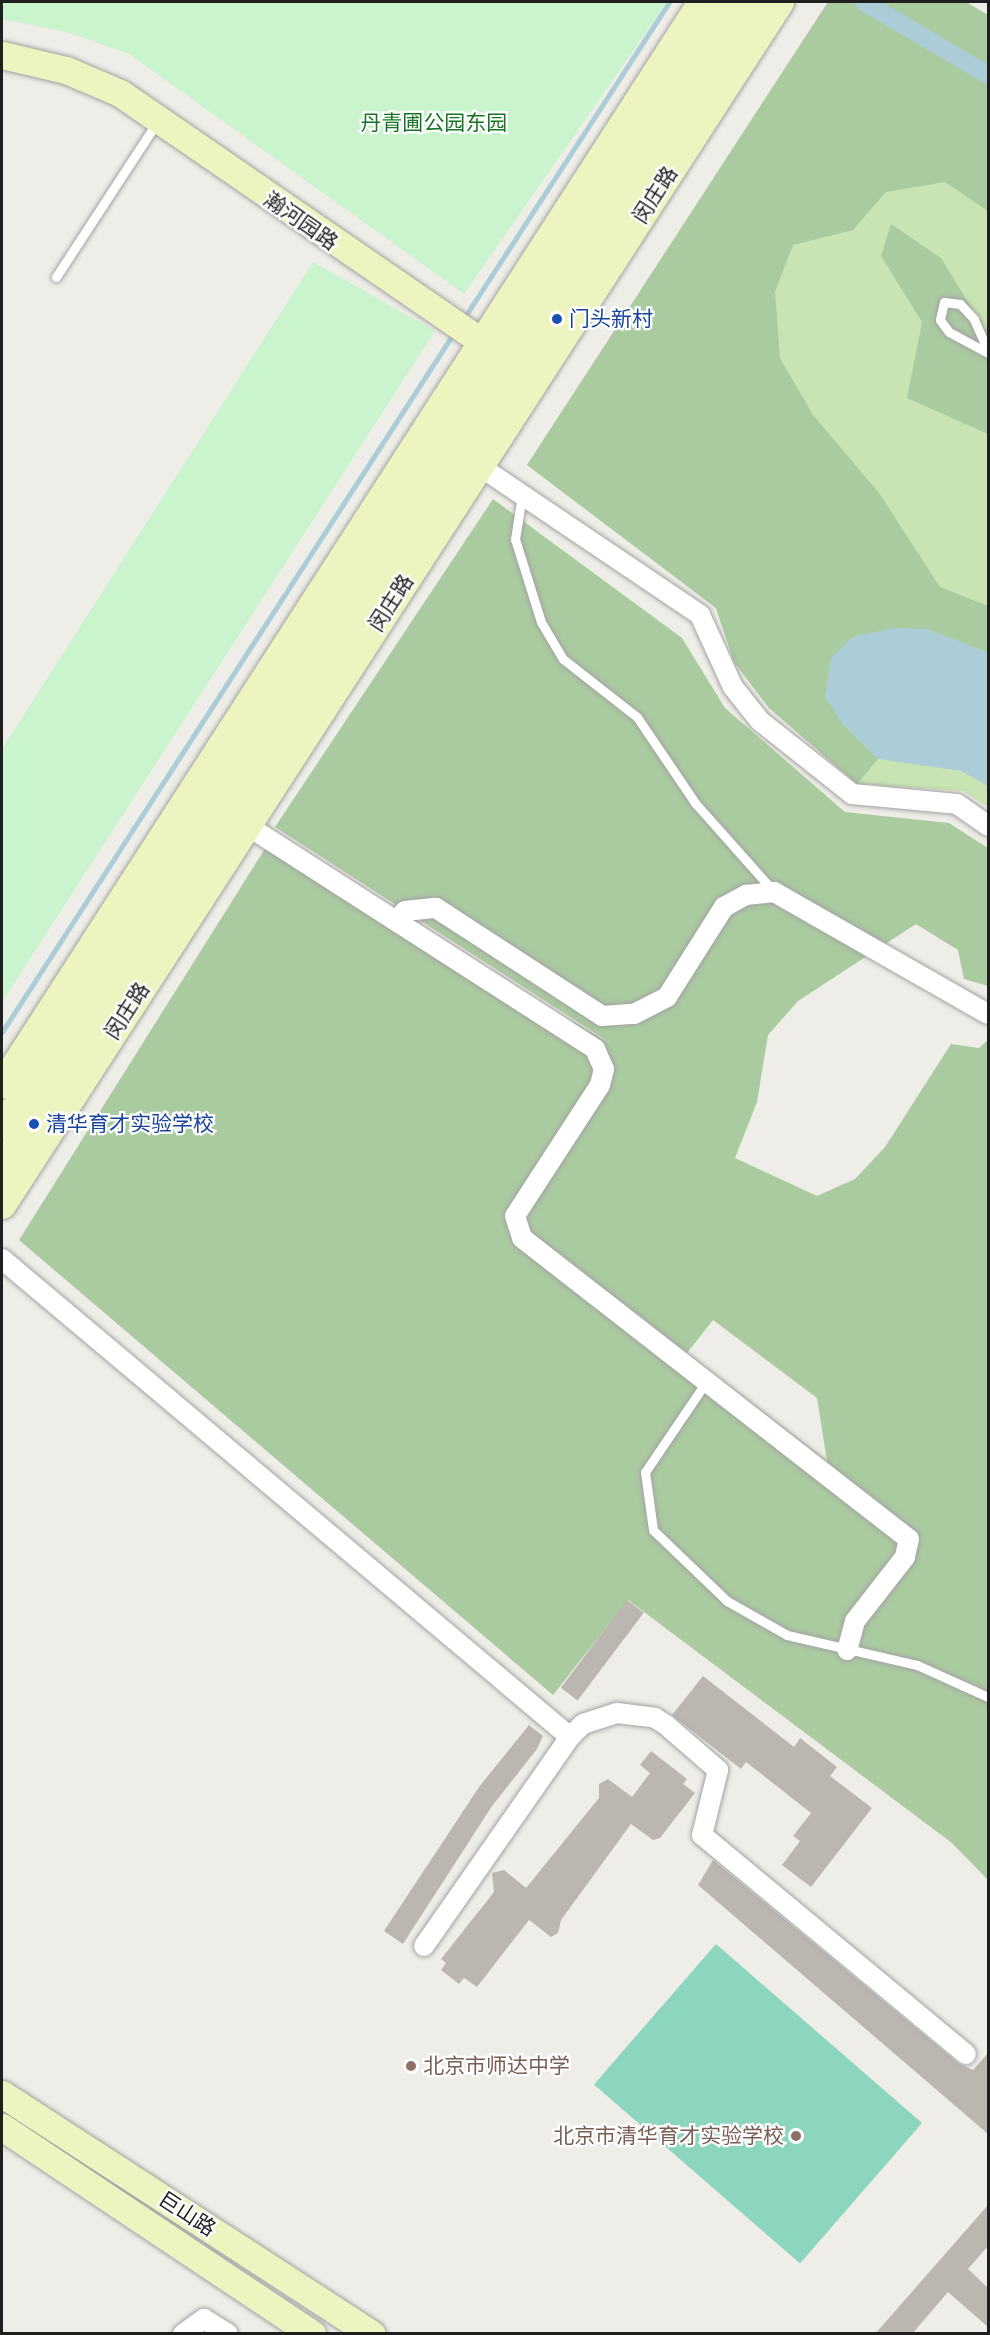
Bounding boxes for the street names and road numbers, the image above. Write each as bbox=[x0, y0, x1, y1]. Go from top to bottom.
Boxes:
street label: 闵庄路 bbox=[627, 162, 683, 228]
street label: 瀚河园路 bbox=[259, 187, 343, 255]
street label: 闵庄路 bbox=[363, 570, 419, 636]
street label: 闵庄路 bbox=[99, 978, 155, 1044]
street label: 巨山路 bbox=[154, 2186, 220, 2242]

